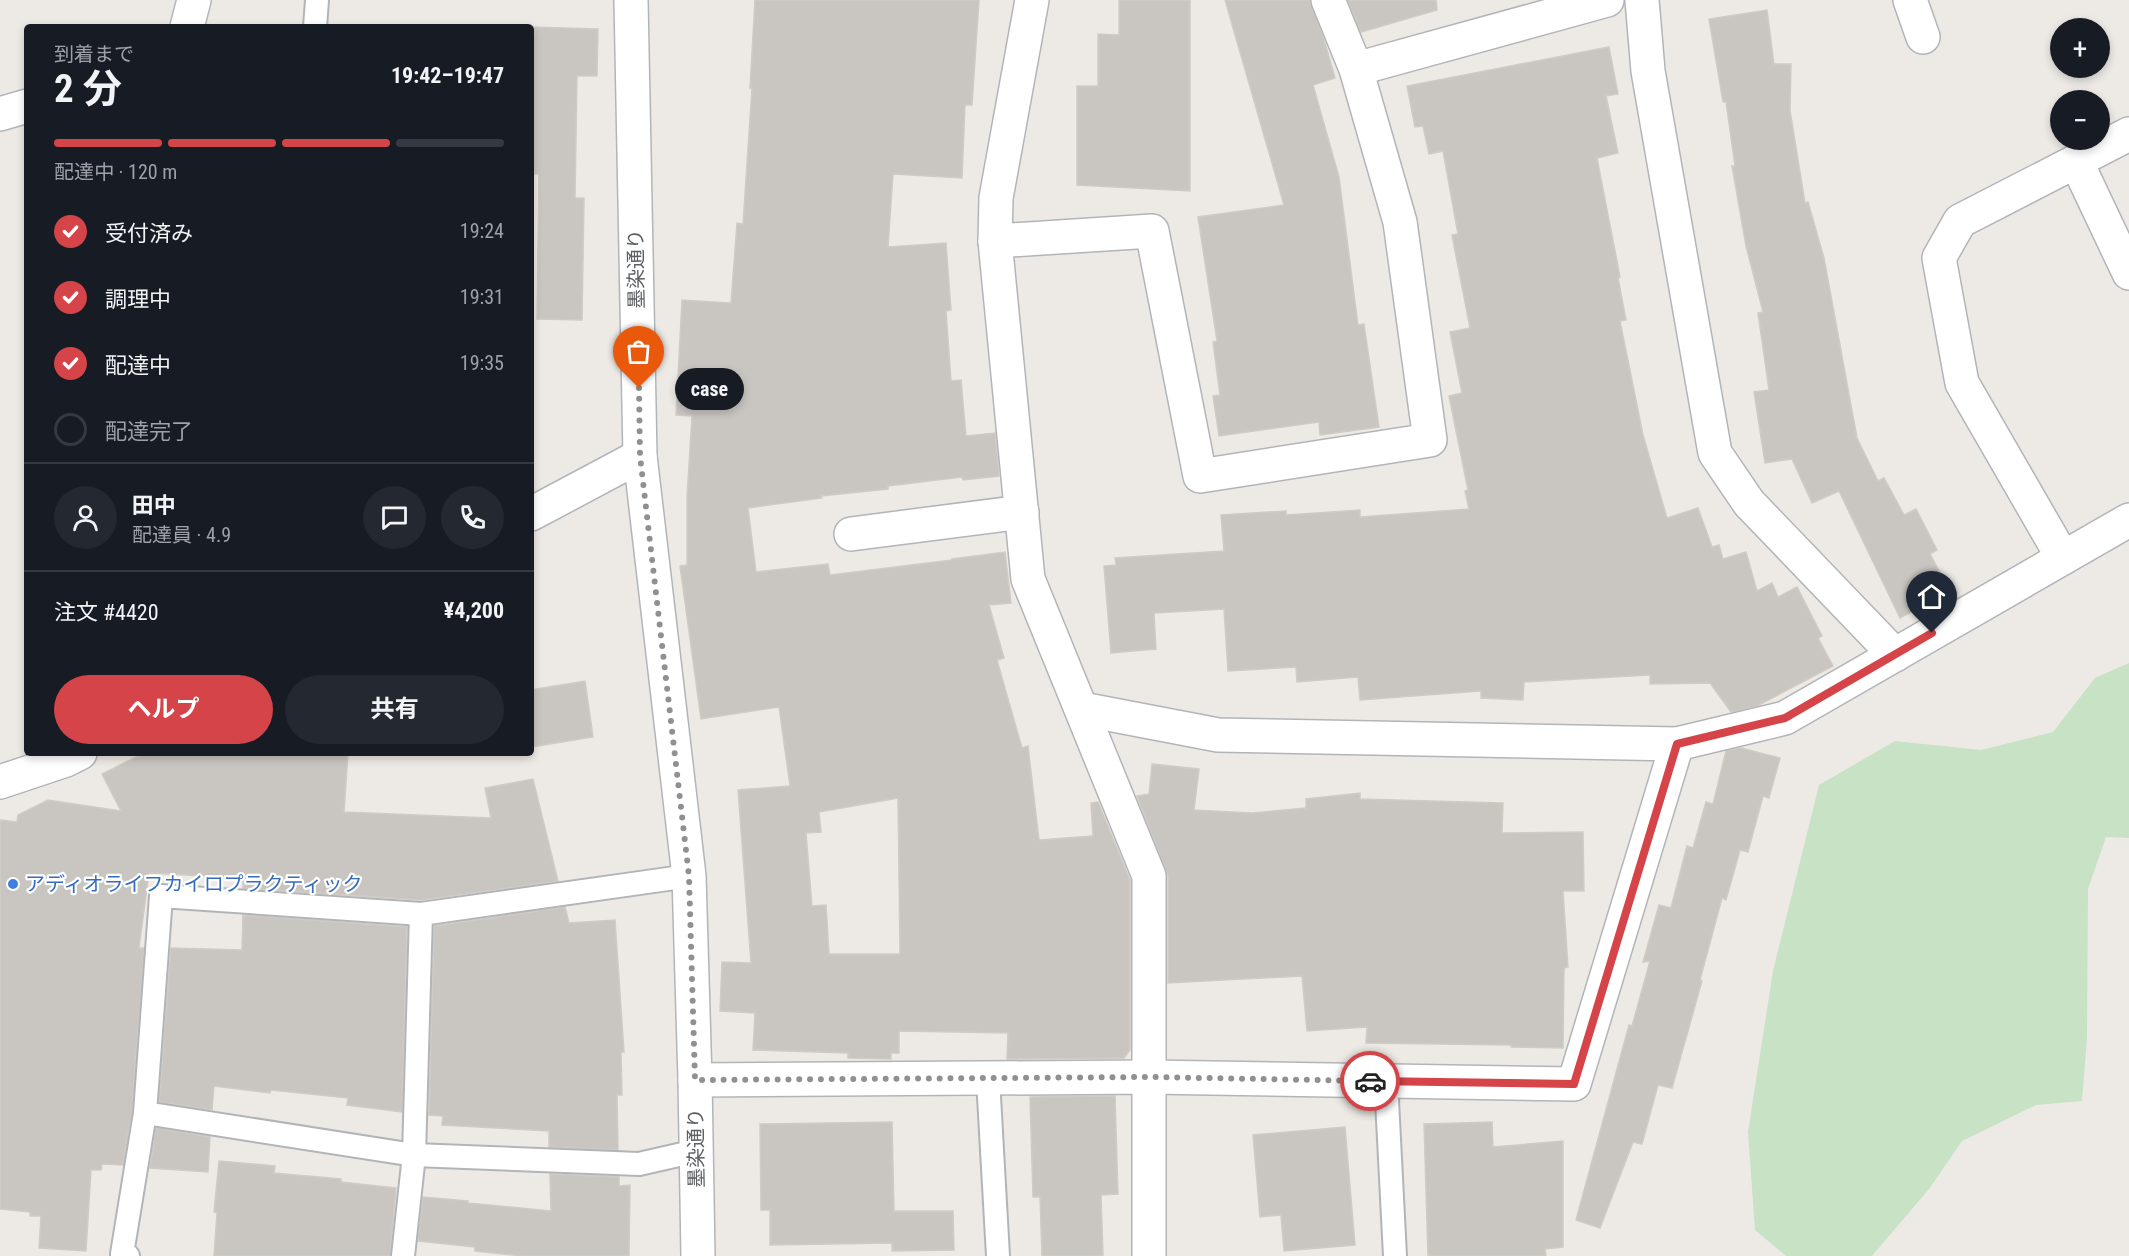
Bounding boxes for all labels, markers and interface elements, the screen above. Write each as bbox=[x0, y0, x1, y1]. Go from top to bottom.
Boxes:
map controls bbox=[2050, 18, 2110, 150]
button: + bbox=[2050, 18, 2110, 78]
text: 到着まで bbox=[54, 42, 134, 66]
text: 19:42–19:47 bbox=[391, 63, 504, 88]
text: 2 分 bbox=[54, 66, 122, 112]
button: − bbox=[2050, 90, 2110, 150]
text: 配達中 · 120 m bbox=[54, 160, 177, 184]
icon: check bbox=[54, 215, 87, 248]
text: 19:24 bbox=[460, 219, 504, 243]
text: 受付済み bbox=[105, 221, 193, 246]
street label: 墨染通り bbox=[623, 229, 649, 309]
icon: check bbox=[54, 281, 87, 314]
text: 19:31 bbox=[460, 285, 504, 309]
text: 調理中 bbox=[105, 287, 171, 312]
pin bbox=[613, 326, 664, 388]
icon: bag bbox=[622, 335, 655, 368]
icon: check bbox=[54, 347, 87, 380]
text: 19:35 bbox=[460, 351, 504, 375]
text: 配達中 bbox=[105, 353, 171, 378]
callout: case bbox=[675, 367, 744, 409]
text: case bbox=[691, 377, 728, 401]
text: 配達完了 bbox=[105, 419, 193, 444]
button: person bbox=[54, 486, 117, 549]
button: chat bbox=[363, 486, 426, 549]
button: phone bbox=[441, 486, 504, 549]
text: 田中 bbox=[132, 493, 176, 518]
text: 配達員 · 4.9 bbox=[132, 523, 231, 547]
pin bbox=[1906, 571, 1957, 633]
icon: home bbox=[1915, 580, 1948, 613]
text: ¥4,200 bbox=[444, 598, 504, 623]
text: 注文 #4420 bbox=[54, 600, 159, 625]
button: ヘルプ bbox=[54, 675, 273, 744]
button: 共有 bbox=[285, 675, 504, 744]
place label: アディオライフカイロプラクティック bbox=[25, 872, 362, 896]
marker: アディオライフカイロプラクティック bbox=[6, 877, 20, 891]
courier bbox=[1340, 1051, 1400, 1111]
icon: car bbox=[1354, 1065, 1387, 1098]
street label: 墨染通り bbox=[683, 1108, 709, 1188]

